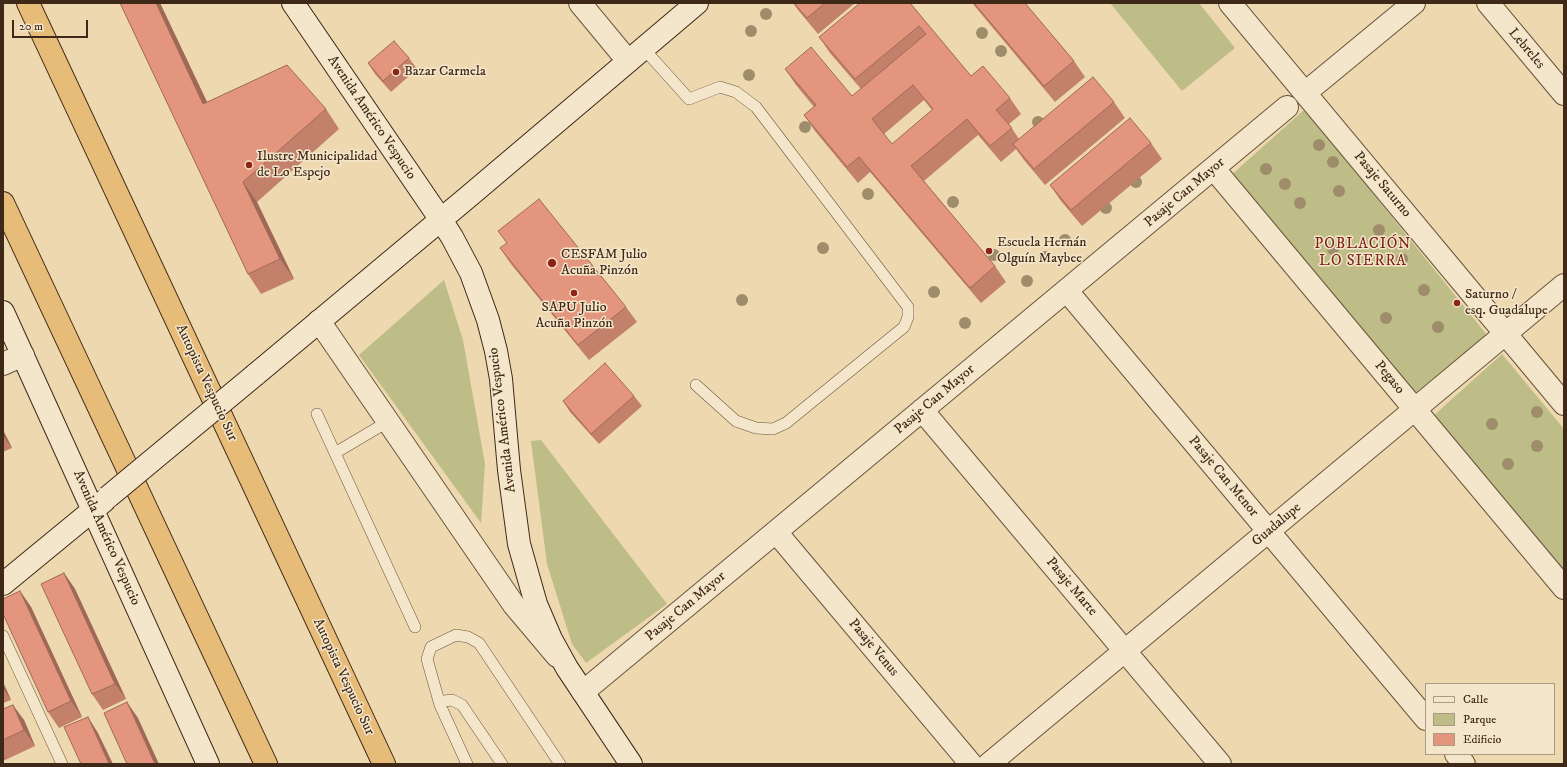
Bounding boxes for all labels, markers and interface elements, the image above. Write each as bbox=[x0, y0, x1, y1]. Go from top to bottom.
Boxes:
scale bar bbox=[14, 12, 90, 38]
text: 20 m bbox=[19, 19, 43, 34]
street label: Lebreles bbox=[1504, 25, 1548, 73]
street label: Avenida Américo Vespucio bbox=[323, 53, 419, 183]
place label: Bazar Carmela bbox=[404, 64, 486, 80]
marker: Bazar Carmela bbox=[391, 67, 401, 77]
place label: Ilustre Municipalidad de Lo Espejo bbox=[257, 149, 377, 182]
street label: Pasaje Saturno bbox=[1350, 149, 1414, 221]
street label: Pasaje Can Mayor bbox=[1141, 155, 1229, 231]
marker: Ilustre Municipalidad de Lo Espejo bbox=[244, 160, 254, 170]
place label: Escuela Hernán Olguín Maybee bbox=[997, 235, 1086, 268]
district label: POBLACIÓN LO SIERRA bbox=[1315, 236, 1411, 271]
marker: Escuela Hernán Olguín Maybee bbox=[984, 246, 994, 256]
place label: CESFAM Julio Acuña Pinzón bbox=[561, 247, 647, 280]
marker: CESFAM Julio Acuña Pinzón bbox=[546, 257, 558, 269]
place label: Saturno / esq. Guadalupe bbox=[1465, 287, 1548, 320]
marker: SAPU Julio Acuña Pinzón bbox=[569, 288, 579, 298]
marker: Saturno / esq. Guadalupe bbox=[1452, 298, 1462, 308]
place label: SAPU Julio Acuña Pinzón bbox=[535, 300, 613, 332]
street label: Autopista Vespucio Sur bbox=[172, 322, 240, 444]
street label: Avenida Américo Vespucio bbox=[486, 346, 520, 494]
street label: Pegaso bbox=[1370, 358, 1408, 398]
street label: Pasaje Can Mayor bbox=[891, 362, 979, 438]
street label: Pasaje Can Menor bbox=[1184, 433, 1262, 521]
street label: Avenida Américo Vespucio bbox=[69, 468, 143, 608]
street label: Guadalupe bbox=[1249, 500, 1305, 550]
street label: Pasaje Marte bbox=[1042, 554, 1100, 620]
street label: Pasaje Can Mayor bbox=[642, 569, 730, 645]
street label: Autopista Vespucio Sur bbox=[309, 616, 377, 738]
street label: Pasaje Venus bbox=[844, 616, 902, 680]
legend bbox=[1425, 683, 1555, 755]
text: Calle bbox=[1463, 692, 1488, 707]
text: Parque bbox=[1463, 712, 1496, 727]
text: Edificio bbox=[1463, 732, 1501, 747]

